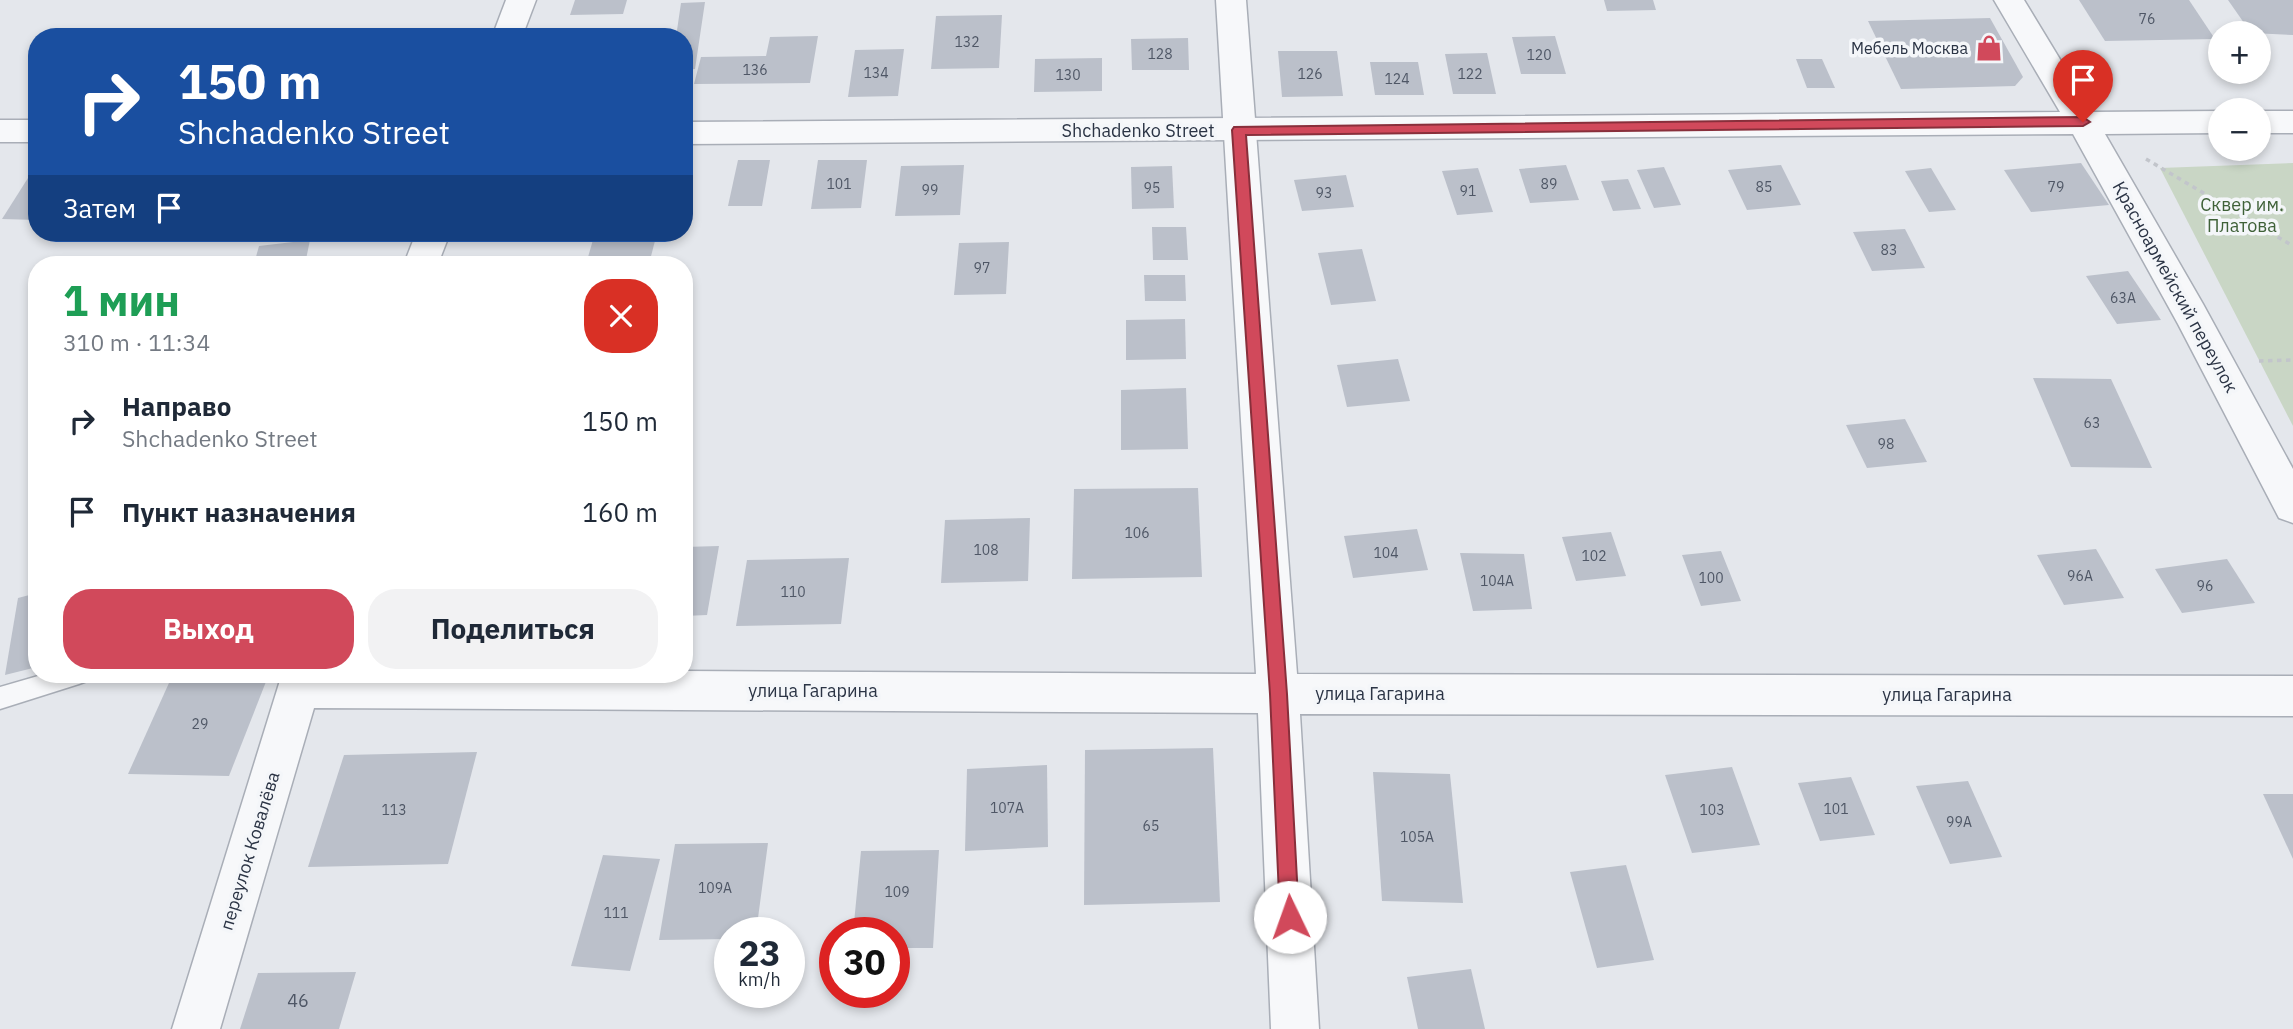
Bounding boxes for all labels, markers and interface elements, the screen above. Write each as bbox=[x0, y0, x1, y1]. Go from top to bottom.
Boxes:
house number: 76 bbox=[2139, 10, 2155, 28]
map controls bbox=[2208, 21, 2271, 161]
button: + bbox=[2208, 21, 2271, 84]
house number: 132 bbox=[954, 33, 980, 51]
shop icon: Мебель Москва bbox=[1974, 33, 2004, 63]
place label: Мебель Москва bbox=[1851, 38, 1968, 58]
house number: 128 bbox=[1147, 45, 1173, 63]
house number: 120 bbox=[1526, 46, 1552, 64]
text: 150 m bbox=[178, 49, 322, 112]
pin bbox=[2053, 50, 2113, 122]
icon: right bbox=[63, 56, 154, 147]
house number: 136 bbox=[742, 61, 768, 79]
icon: arrive bbox=[2064, 61, 2102, 99]
house number: 134 bbox=[863, 64, 889, 82]
house number: 126 bbox=[1297, 65, 1323, 83]
house number: 122 bbox=[1457, 65, 1483, 83]
house number: 130 bbox=[1055, 66, 1081, 84]
house number: 124 bbox=[1384, 70, 1410, 88]
button: − bbox=[2208, 98, 2271, 161]
text: Shchadenko Street bbox=[178, 111, 450, 153]
street label: Shchadenko Street bbox=[1062, 119, 1215, 142]
house number: 101 bbox=[826, 175, 852, 193]
house number: 89 bbox=[1541, 175, 1557, 193]
street label: Красноармейский переулок bbox=[2108, 177, 2243, 397]
house number: 85 bbox=[1756, 178, 1772, 196]
house number: 79 bbox=[2048, 178, 2064, 196]
house number: 95 bbox=[1144, 179, 1160, 197]
house number: 99 bbox=[922, 181, 938, 199]
house number: 91 bbox=[1460, 182, 1476, 200]
house number: 93 bbox=[1316, 184, 1332, 202]
icon: arrive bbox=[150, 189, 188, 227]
text: Затем bbox=[63, 191, 136, 225]
park label: Сквер им. Платова bbox=[2200, 193, 2284, 237]
house number: 83 bbox=[1881, 241, 1897, 259]
house number: 97 bbox=[974, 259, 990, 277]
text: 1 мин bbox=[63, 273, 180, 328]
button: close bbox=[584, 279, 658, 353]
house number: 63А bbox=[2110, 289, 2136, 307]
text: 310 m · 11:34 bbox=[63, 327, 210, 357]
text: Направо bbox=[122, 389, 231, 423]
icon: right bbox=[63, 402, 101, 440]
text: 150 m bbox=[582, 404, 658, 438]
house number: 63 bbox=[2084, 414, 2100, 432]
text: Shchadenko Street bbox=[122, 423, 318, 453]
house number: 98 bbox=[1878, 435, 1894, 453]
icon: arrive bbox=[63, 493, 101, 531]
text: Пункт назначения bbox=[122, 495, 356, 529]
text: 160 m bbox=[582, 495, 658, 529]
house number: 106 bbox=[1124, 524, 1150, 542]
house number: 108 bbox=[973, 541, 999, 559]
house number: 104 bbox=[1373, 544, 1399, 562]
house number: 102 bbox=[1581, 547, 1607, 565]
house number: 96А bbox=[2067, 567, 2093, 585]
house number: 100 bbox=[1698, 569, 1724, 587]
house number: 104А bbox=[1480, 572, 1514, 590]
house number: 96 bbox=[2197, 577, 2213, 595]
house number: 110 bbox=[780, 583, 806, 601]
button: Выход bbox=[63, 589, 354, 669]
button: Поделиться bbox=[368, 589, 658, 669]
street label: улица Гагарина bbox=[748, 679, 878, 702]
street label: улица Гагарина bbox=[1315, 682, 1445, 705]
street label: улица Гагарина bbox=[1882, 683, 2012, 706]
house number: 29 bbox=[192, 715, 208, 733]
street label: переулок Ковалёва bbox=[214, 769, 285, 933]
house number: 107А bbox=[990, 799, 1024, 817]
house number: 101 bbox=[1823, 800, 1849, 818]
house number: 113 bbox=[381, 801, 407, 819]
house number: 103 bbox=[1699, 801, 1725, 819]
house number: 99А bbox=[1946, 813, 1972, 831]
house number: 65 bbox=[1143, 817, 1159, 835]
house number: 105А bbox=[1400, 828, 1434, 846]
house number: 109А bbox=[698, 879, 732, 897]
position arrow bbox=[1253, 880, 1327, 954]
house number: 109 bbox=[884, 883, 910, 901]
house number: 111 bbox=[603, 904, 629, 922]
speed limit sign: 30 bbox=[819, 917, 910, 1008]
text: 23 bbox=[738, 930, 781, 976]
text: km/h bbox=[738, 968, 781, 991]
house number: 46 bbox=[287, 989, 309, 1012]

